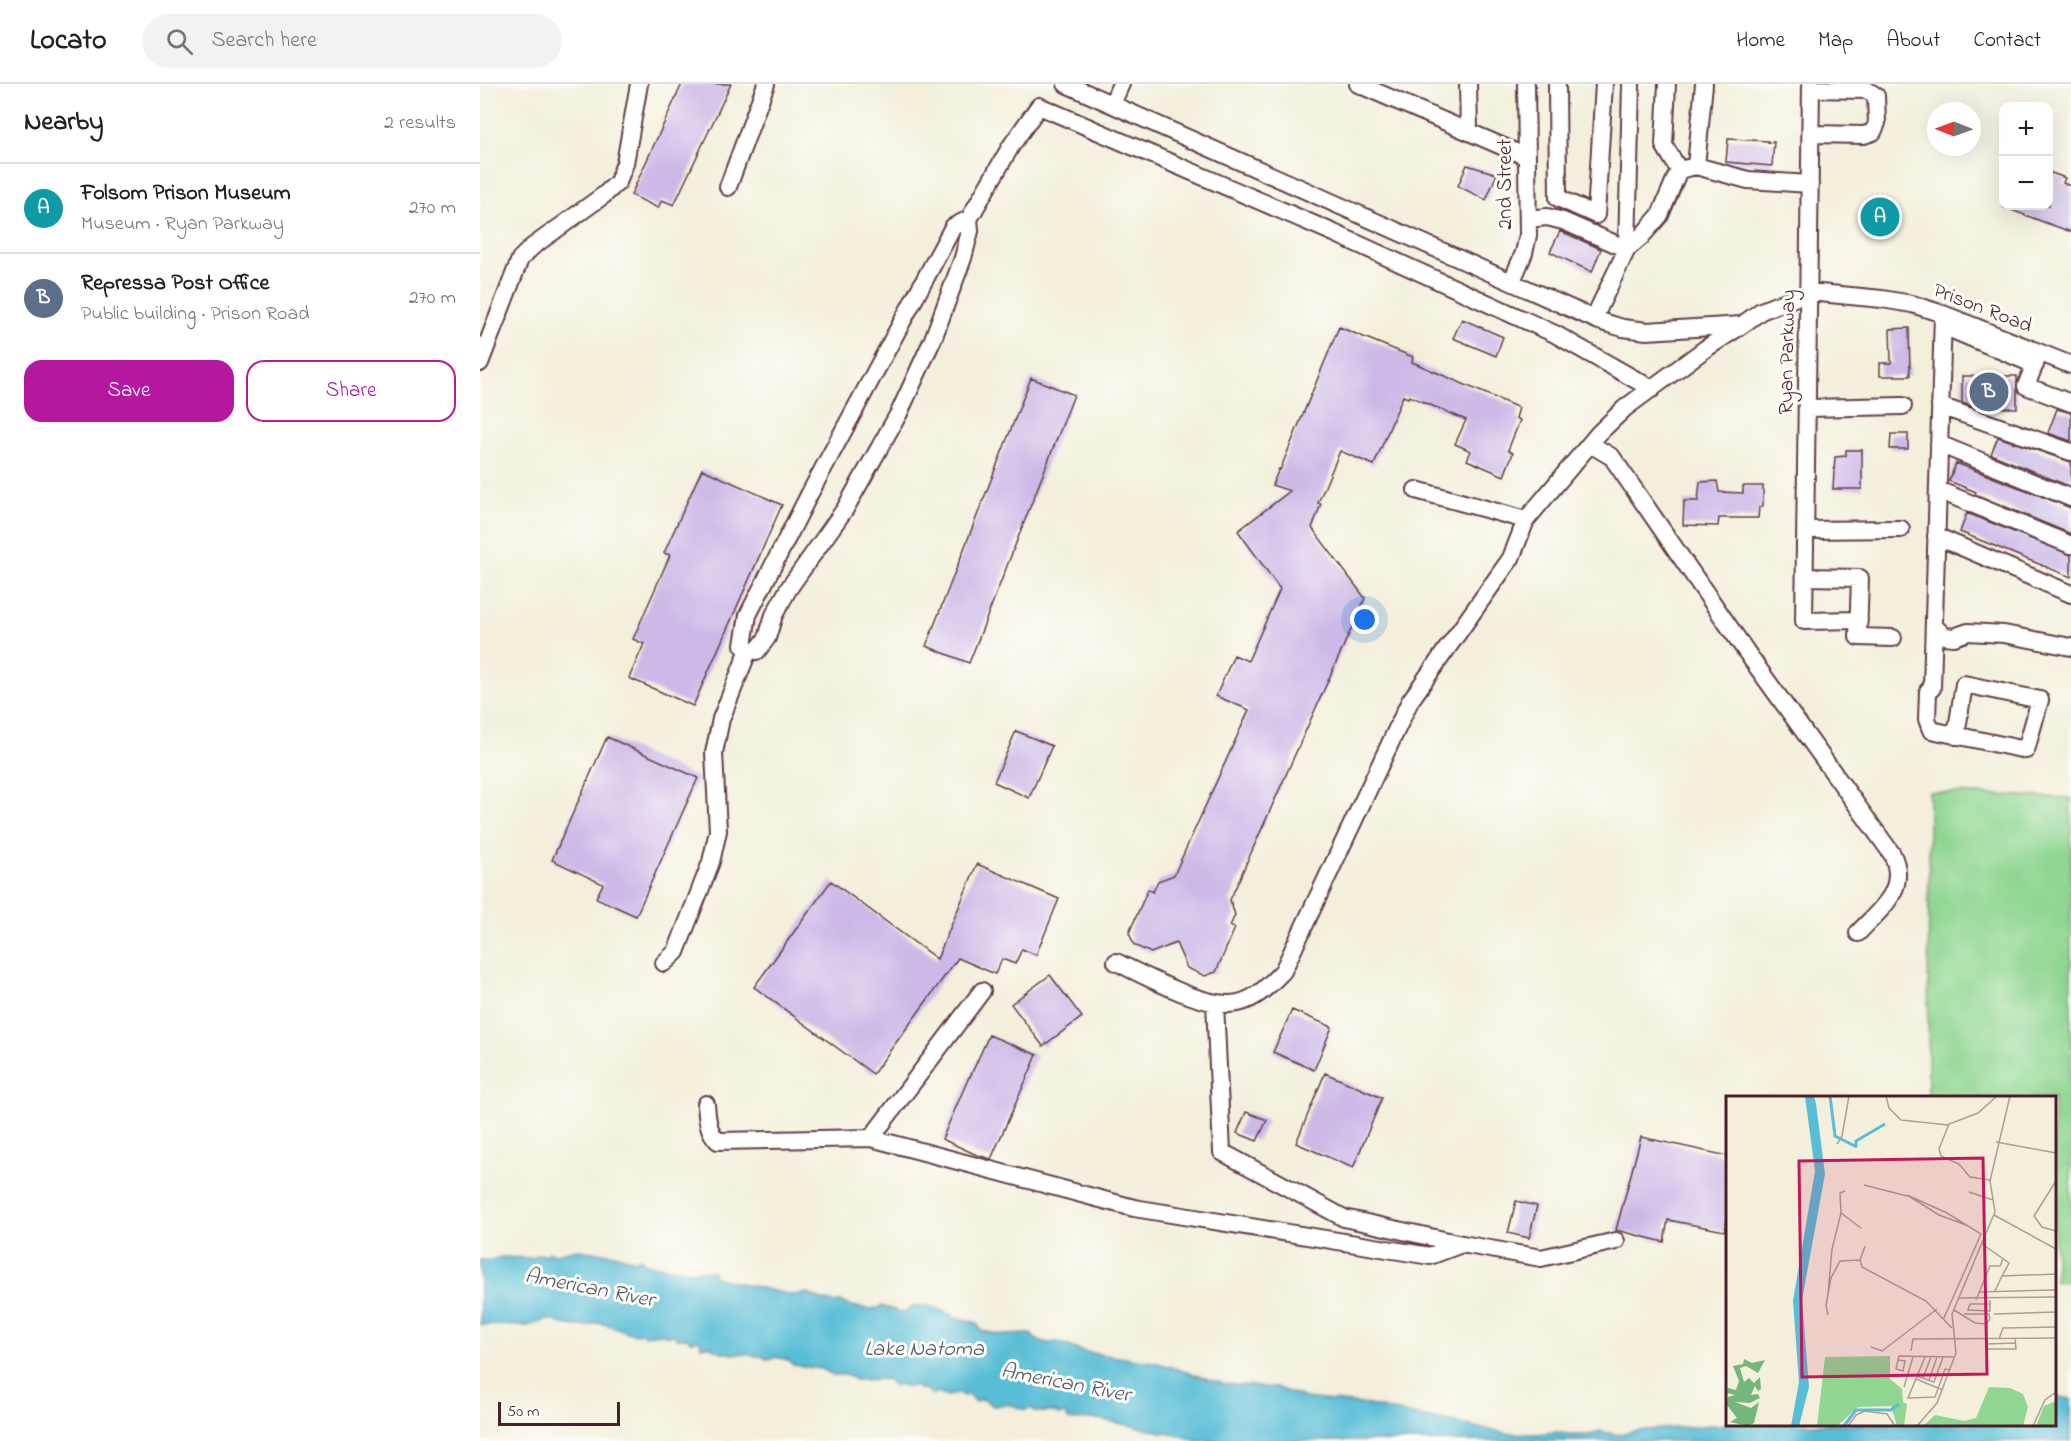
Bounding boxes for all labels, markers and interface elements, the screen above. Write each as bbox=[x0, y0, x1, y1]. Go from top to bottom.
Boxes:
search box bbox=[142, 14, 562, 68]
text: Locato bbox=[30, 21, 106, 62]
icon: search bbox=[163, 25, 196, 58]
text: Search here bbox=[211, 25, 317, 57]
text: Home bbox=[1736, 26, 1785, 56]
text: Map bbox=[1818, 26, 1853, 56]
text: About bbox=[1886, 26, 1940, 56]
text: Contact bbox=[1973, 26, 2041, 56]
north arrow bbox=[1927, 102, 1981, 156]
map controls bbox=[1999, 102, 2053, 210]
button: + bbox=[1999, 102, 2053, 156]
text: Nearby bbox=[24, 104, 103, 142]
text: 2 results bbox=[384, 109, 456, 138]
street label: 2nd Street bbox=[1491, 139, 1521, 229]
button: − bbox=[1999, 156, 2053, 210]
text: Folsom Prison Museum bbox=[81, 178, 291, 210]
text: A bbox=[37, 194, 50, 223]
text: 270 m bbox=[409, 194, 456, 223]
pin: A bbox=[1860, 194, 1900, 240]
text: Museum · Ryan Parkway bbox=[81, 210, 284, 239]
text: Repressa Post Office bbox=[81, 268, 269, 300]
street label: Prison Road bbox=[1928, 276, 2036, 342]
text: B bbox=[37, 284, 50, 313]
text: 270 m bbox=[409, 284, 456, 313]
street label: Ryan Parkway bbox=[1772, 289, 1806, 415]
text: Public building · Prison Road bbox=[81, 300, 310, 329]
button: Save bbox=[24, 360, 234, 422]
button: Share bbox=[246, 360, 456, 422]
pin: B bbox=[1970, 370, 2008, 414]
your location bbox=[1350, 605, 1379, 634]
inset map bbox=[1726, 1096, 2056, 1426]
water label: American River bbox=[522, 1261, 660, 1318]
water label: Lake Natoma bbox=[864, 1334, 985, 1366]
water label: American River bbox=[998, 1356, 1136, 1413]
scale bar bbox=[498, 1399, 620, 1426]
text: 50 m bbox=[507, 1400, 539, 1424]

